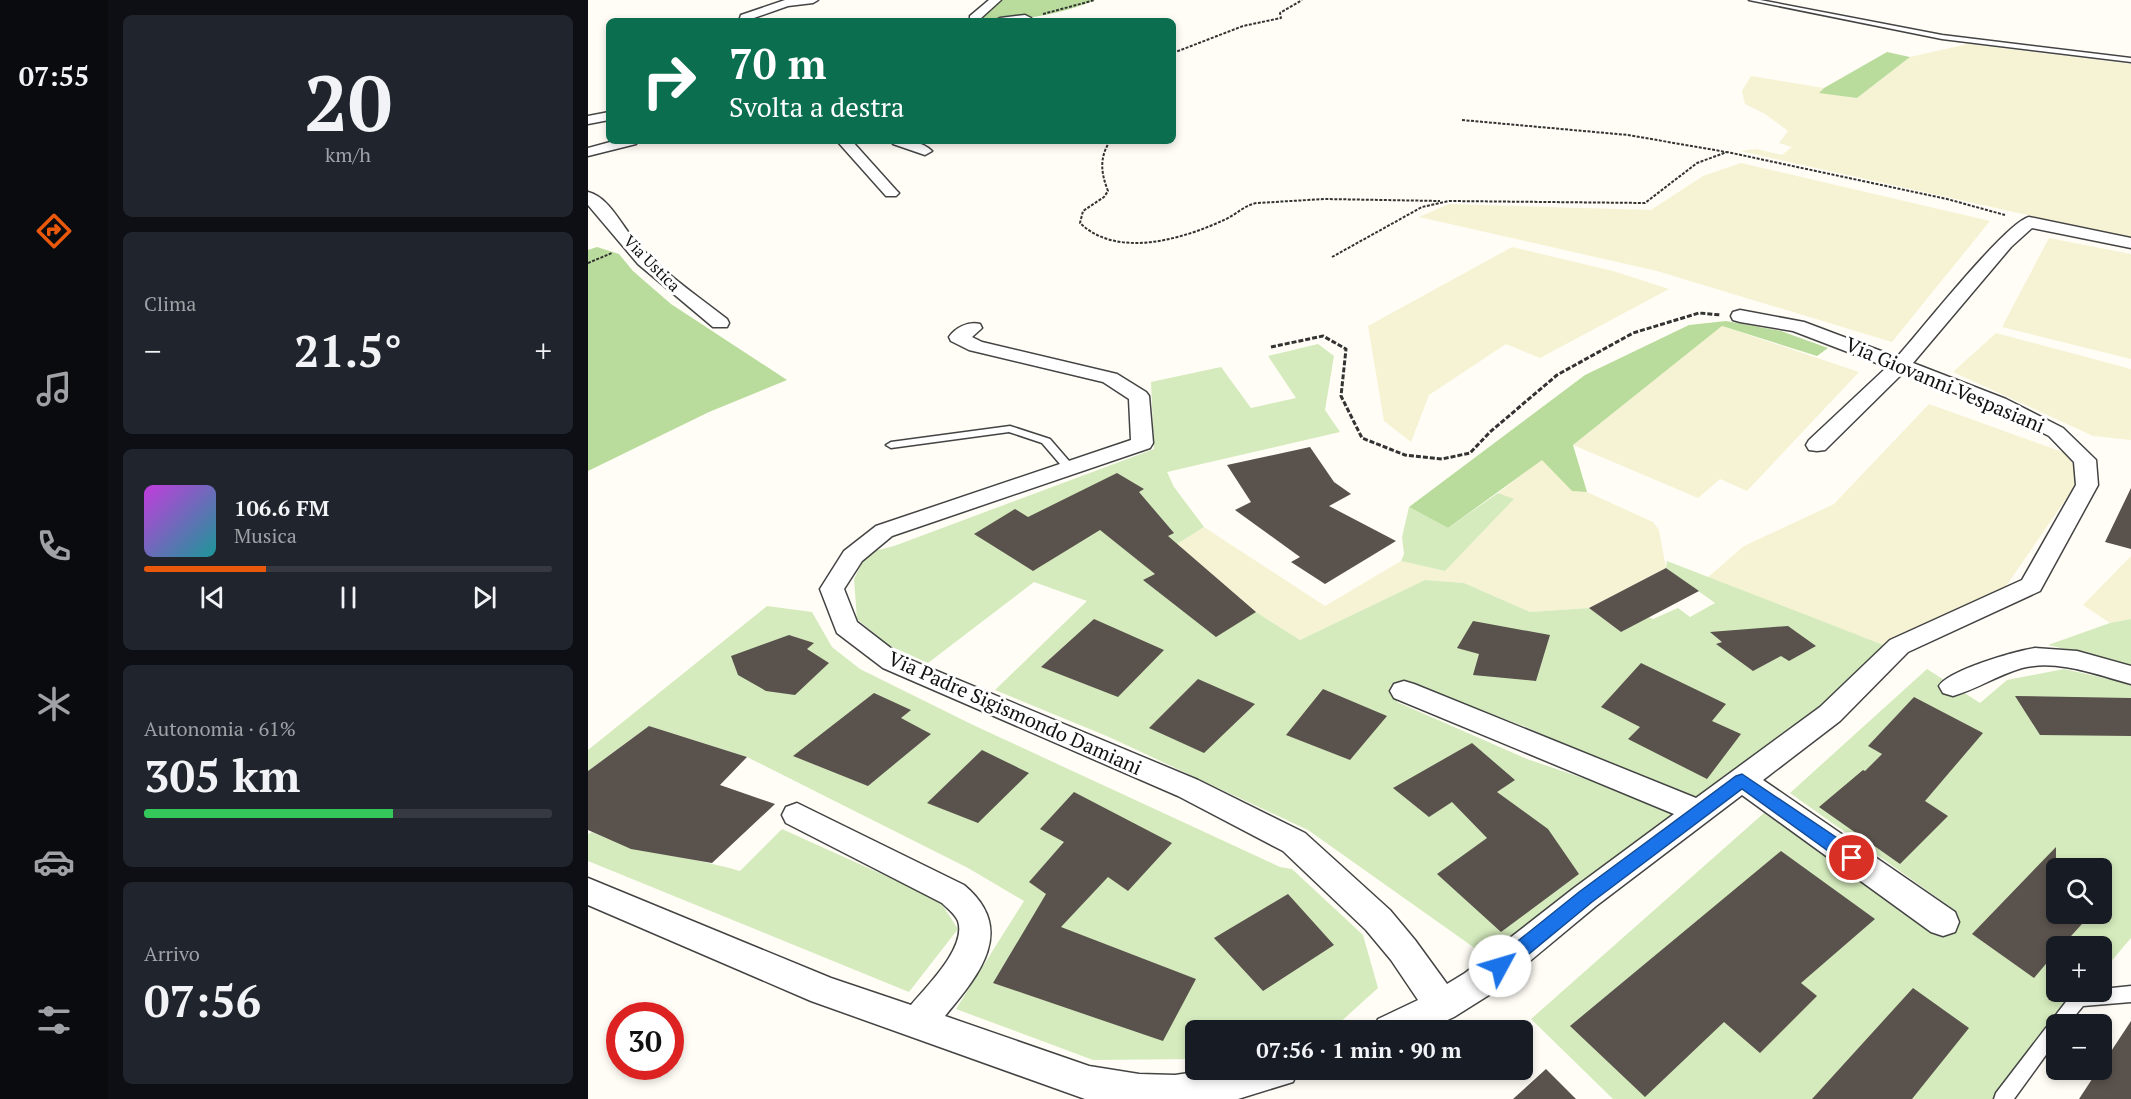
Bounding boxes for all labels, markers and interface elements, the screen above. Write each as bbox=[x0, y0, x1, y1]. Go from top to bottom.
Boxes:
text: 70 m bbox=[729, 35, 827, 91]
icon: right bbox=[630, 42, 708, 120]
text: 20 bbox=[304, 50, 392, 153]
text: 07:55 bbox=[19, 58, 89, 94]
text: Svolta a destra bbox=[729, 89, 904, 125]
text: km/h bbox=[325, 141, 371, 168]
icon: directions bbox=[33, 210, 75, 252]
street label: Via Ustica bbox=[619, 230, 685, 296]
text: Clima bbox=[144, 290, 196, 317]
text: 21.5° bbox=[294, 320, 402, 380]
text: − bbox=[144, 329, 162, 372]
text: + bbox=[534, 329, 552, 372]
street label: Via Giovanni Vespasiani bbox=[1841, 330, 2049, 439]
icon: music bbox=[33, 368, 75, 410]
text: 106.6 FM bbox=[234, 493, 329, 522]
text: Musica bbox=[234, 522, 297, 549]
icon: phone bbox=[33, 525, 75, 567]
icon: previous bbox=[196, 581, 229, 614]
icon: pause bbox=[332, 581, 365, 614]
icon: next bbox=[468, 581, 501, 614]
street label: Via Padre Sigismondo Damiani bbox=[884, 644, 1146, 781]
icon: climate bbox=[33, 683, 75, 725]
text: Autonomia · 61% bbox=[144, 715, 296, 742]
text: 305 km bbox=[144, 745, 300, 805]
pin bbox=[1826, 832, 1877, 883]
icon: car bbox=[33, 841, 75, 883]
icon: arrive bbox=[1835, 841, 1868, 874]
map controls bbox=[2046, 858, 2112, 1080]
button: search bbox=[2046, 858, 2112, 924]
position arrow bbox=[1468, 934, 1532, 998]
button: + bbox=[2046, 936, 2112, 1002]
text: Arrivo bbox=[144, 940, 200, 967]
text: 07:56 bbox=[144, 970, 261, 1030]
icon: filters bbox=[33, 999, 75, 1041]
speed limit sign: 30 bbox=[606, 1002, 684, 1080]
button: − bbox=[2046, 1014, 2112, 1080]
text: 07:56 · 1 min · 90 m bbox=[1256, 1035, 1462, 1064]

